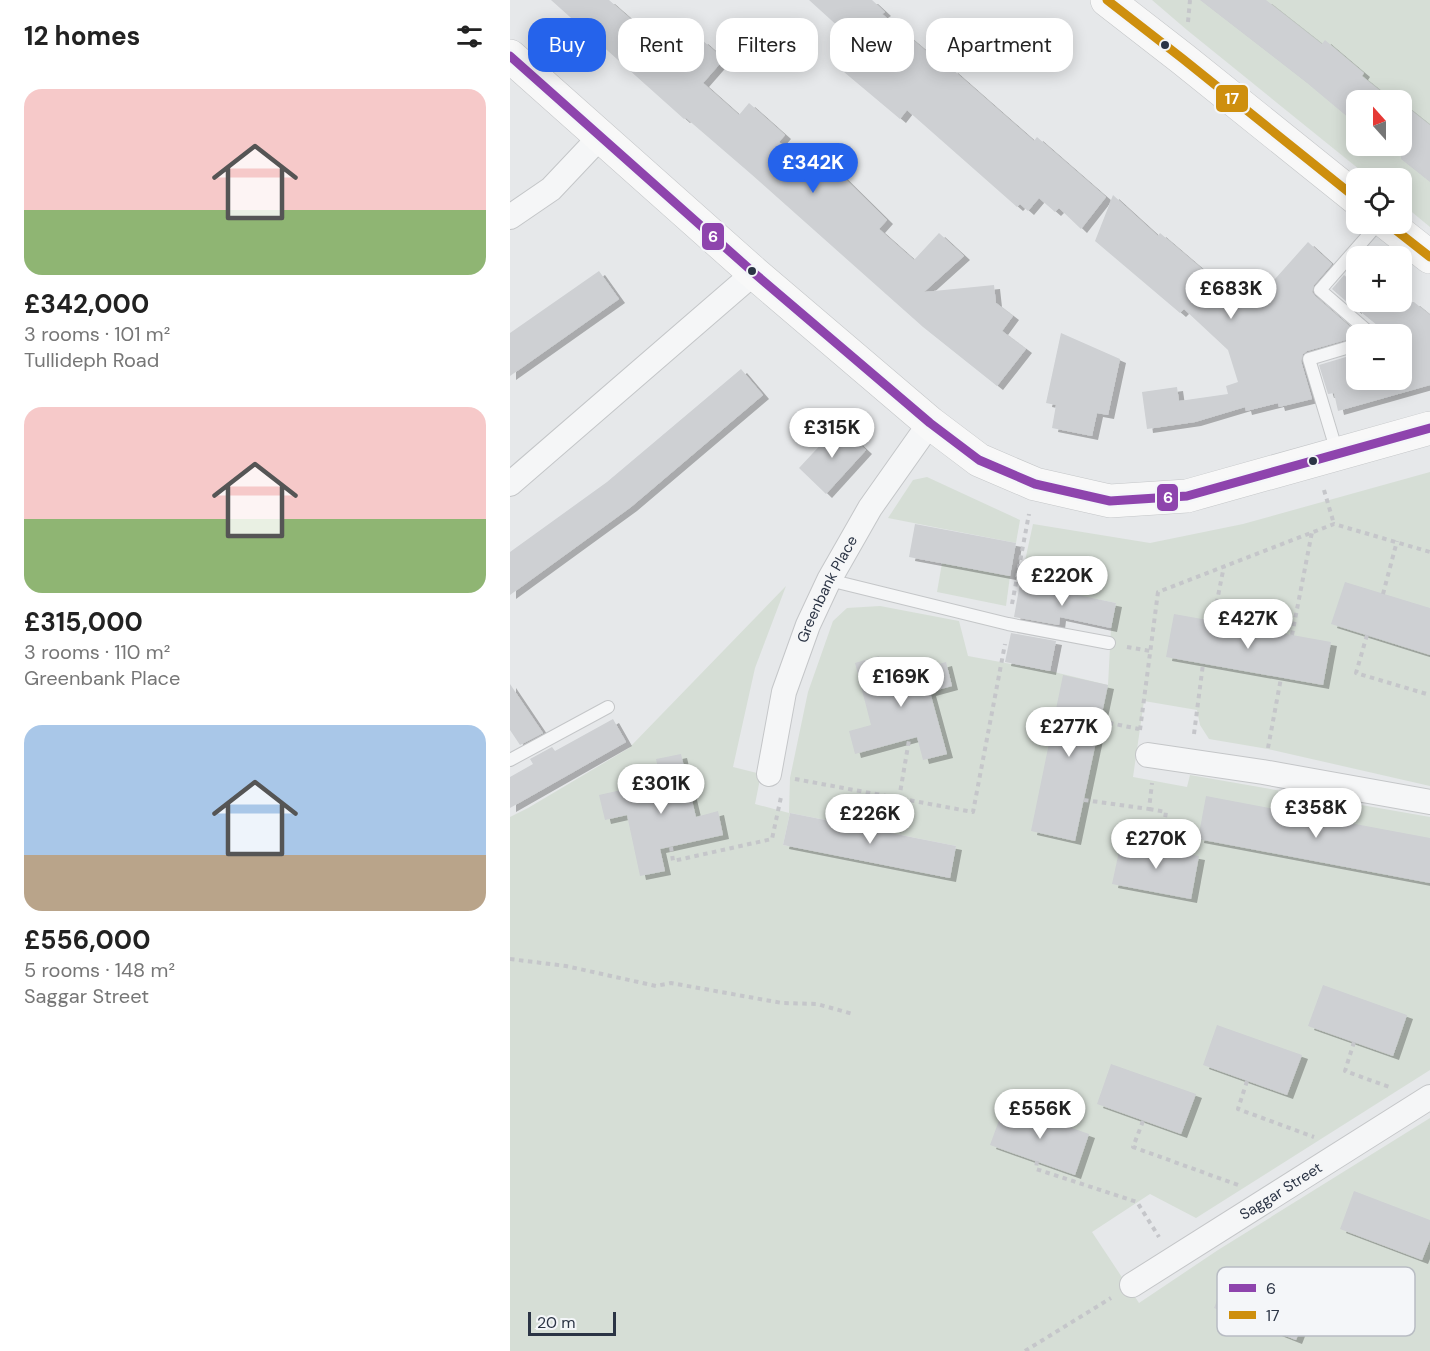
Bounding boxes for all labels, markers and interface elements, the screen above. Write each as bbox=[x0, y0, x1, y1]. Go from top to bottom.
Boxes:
chip: Buy bbox=[528, 18, 606, 72]
chip: Rent bbox=[618, 18, 704, 72]
chip: Filters bbox=[716, 18, 818, 72]
chip: New bbox=[830, 18, 914, 72]
chip: Apartment bbox=[926, 18, 1073, 72]
text: 12 homes bbox=[24, 19, 140, 53]
icon: filters bbox=[453, 20, 486, 53]
unlabelled marker bbox=[1159, 39, 1171, 51]
line badge: 17 bbox=[1215, 84, 1249, 113]
text: 17 bbox=[1225, 88, 1240, 109]
north arrow bbox=[1346, 90, 1412, 156]
map controls bbox=[1346, 90, 1412, 390]
icon: home bbox=[201, 128, 309, 236]
pin: £342K bbox=[771, 143, 855, 194]
text: £342K bbox=[782, 149, 844, 175]
button: locate bbox=[1346, 168, 1412, 234]
line badge: 6 bbox=[701, 222, 725, 251]
text: 6 bbox=[708, 226, 718, 247]
button: + bbox=[1346, 246, 1412, 312]
unlabelled marker bbox=[746, 265, 758, 277]
pin: £683K bbox=[1189, 269, 1273, 320]
text: £683K bbox=[1200, 275, 1263, 301]
text: £342,000 bbox=[24, 287, 149, 321]
text: 3 rooms · 101 m² bbox=[24, 321, 170, 347]
button: − bbox=[1346, 324, 1412, 390]
text: Tullideph Road bbox=[24, 347, 159, 373]
pin: £315K bbox=[790, 408, 874, 459]
text: £315K bbox=[803, 414, 861, 440]
icon: home bbox=[201, 446, 309, 554]
unlabelled marker bbox=[1307, 455, 1319, 467]
line badge: 6 bbox=[1156, 483, 1179, 512]
text: 6 bbox=[1163, 487, 1173, 508]
street label: Greenbank Place bbox=[792, 532, 862, 646]
pin: £220K bbox=[1020, 556, 1104, 607]
text: £220K bbox=[1031, 562, 1093, 588]
pin: £427K bbox=[1206, 599, 1290, 650]
text: £315,000 bbox=[24, 605, 143, 639]
text: £427K bbox=[1218, 605, 1278, 631]
text: 3 rooms · 110 m² bbox=[24, 639, 170, 665]
pin: £169K bbox=[859, 657, 943, 708]
text: £169K bbox=[872, 663, 930, 689]
text: Greenbank Place bbox=[24, 665, 180, 691]
pin: £277K bbox=[1027, 707, 1111, 758]
text: £277K bbox=[1040, 713, 1098, 739]
icon: home bbox=[201, 764, 309, 872]
pin: £301K bbox=[619, 764, 703, 815]
text: £301K bbox=[631, 770, 691, 796]
pin: £358K bbox=[1274, 788, 1358, 839]
pin: £226K bbox=[828, 794, 912, 845]
text: £358K bbox=[1285, 794, 1347, 820]
text: £226K bbox=[839, 800, 901, 826]
pin: £270K bbox=[1114, 819, 1198, 870]
text: £270K bbox=[1125, 825, 1187, 851]
text: £556,000 bbox=[24, 923, 150, 957]
text: 5 rooms · 148 m² bbox=[24, 957, 175, 983]
text: Saggar Street bbox=[24, 983, 149, 1009]
pin: £556K bbox=[998, 1089, 1082, 1140]
text: £556K bbox=[1008, 1095, 1072, 1121]
street label: Saggar Street bbox=[1236, 1158, 1326, 1225]
legend bbox=[1217, 1267, 1415, 1336]
text: 6 bbox=[1266, 1278, 1276, 1299]
text: 17 bbox=[1266, 1305, 1280, 1326]
scale bar bbox=[528, 1309, 616, 1336]
text: 20 m bbox=[537, 1312, 576, 1333]

